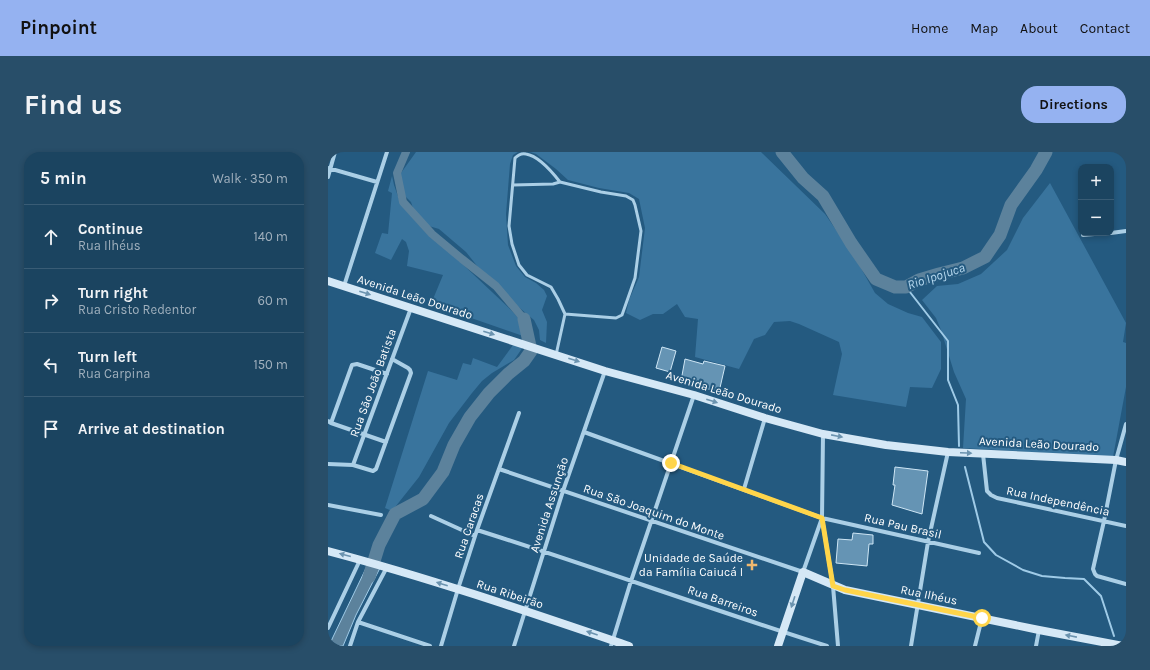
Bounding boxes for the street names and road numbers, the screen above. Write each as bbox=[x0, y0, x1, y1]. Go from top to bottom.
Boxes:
street label: Avenida Leão Dourado bbox=[356, 272, 474, 322]
street label: Rua São João Batista bbox=[347, 327, 399, 439]
street label: Avenida Leão Dourado bbox=[664, 368, 784, 416]
street label: Avenida Leão Dourado bbox=[979, 434, 1099, 454]
street label: Avenida Assunção bbox=[527, 455, 571, 555]
street label: Rua São Joaquim do Monte bbox=[582, 481, 726, 543]
street label: Rua Independência bbox=[1005, 483, 1111, 519]
street label: Rua Caracas bbox=[451, 492, 487, 560]
street label: Rua Pau Brasil bbox=[863, 510, 943, 542]
street label: Rua Ribeirão bbox=[475, 577, 545, 611]
street label: Rua Barreiros bbox=[686, 582, 760, 620]
street label: Rua Ilhéus bbox=[899, 582, 959, 608]

